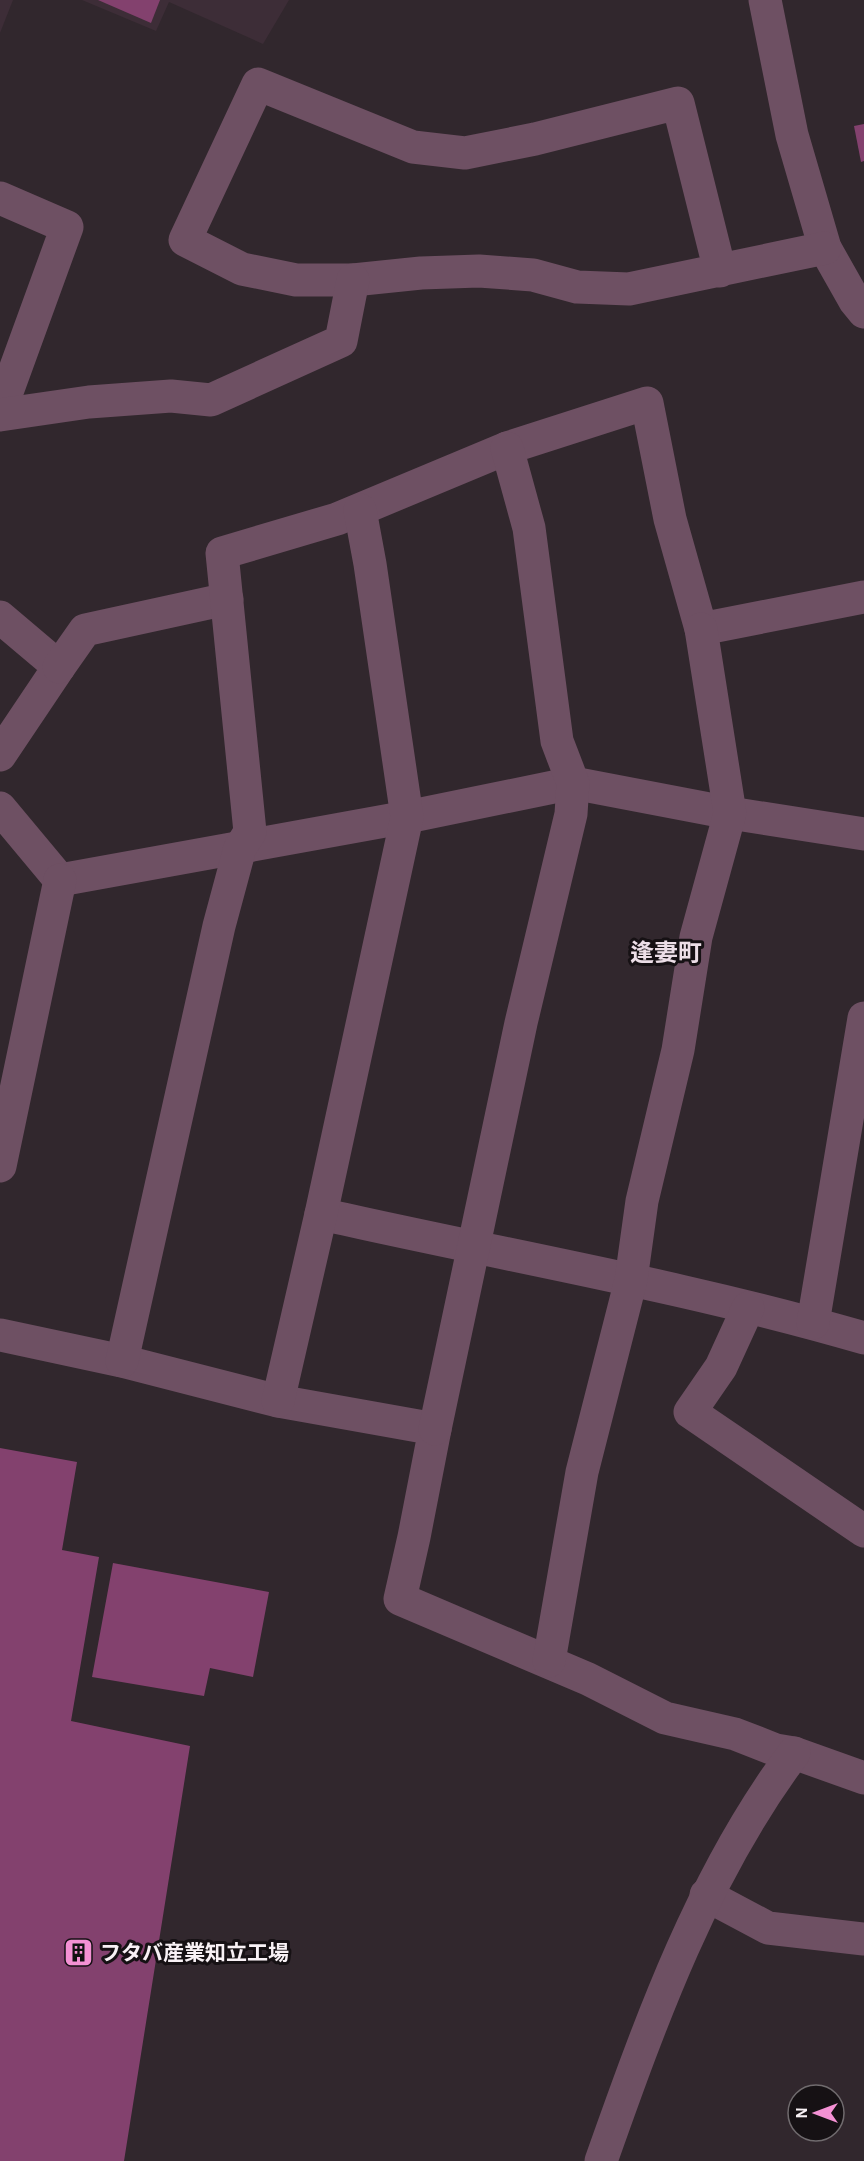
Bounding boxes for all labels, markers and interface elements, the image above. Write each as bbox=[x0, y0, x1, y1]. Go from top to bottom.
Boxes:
district label: 逢妻町 bbox=[630, 940, 702, 966]
building icon: フタバ産業知立工場 bbox=[63, 1937, 95, 1969]
place label: フタバ産業知立工場 bbox=[100, 1942, 289, 1964]
north arrow bbox=[786, 2083, 846, 2143]
text: N bbox=[794, 2107, 810, 2119]

